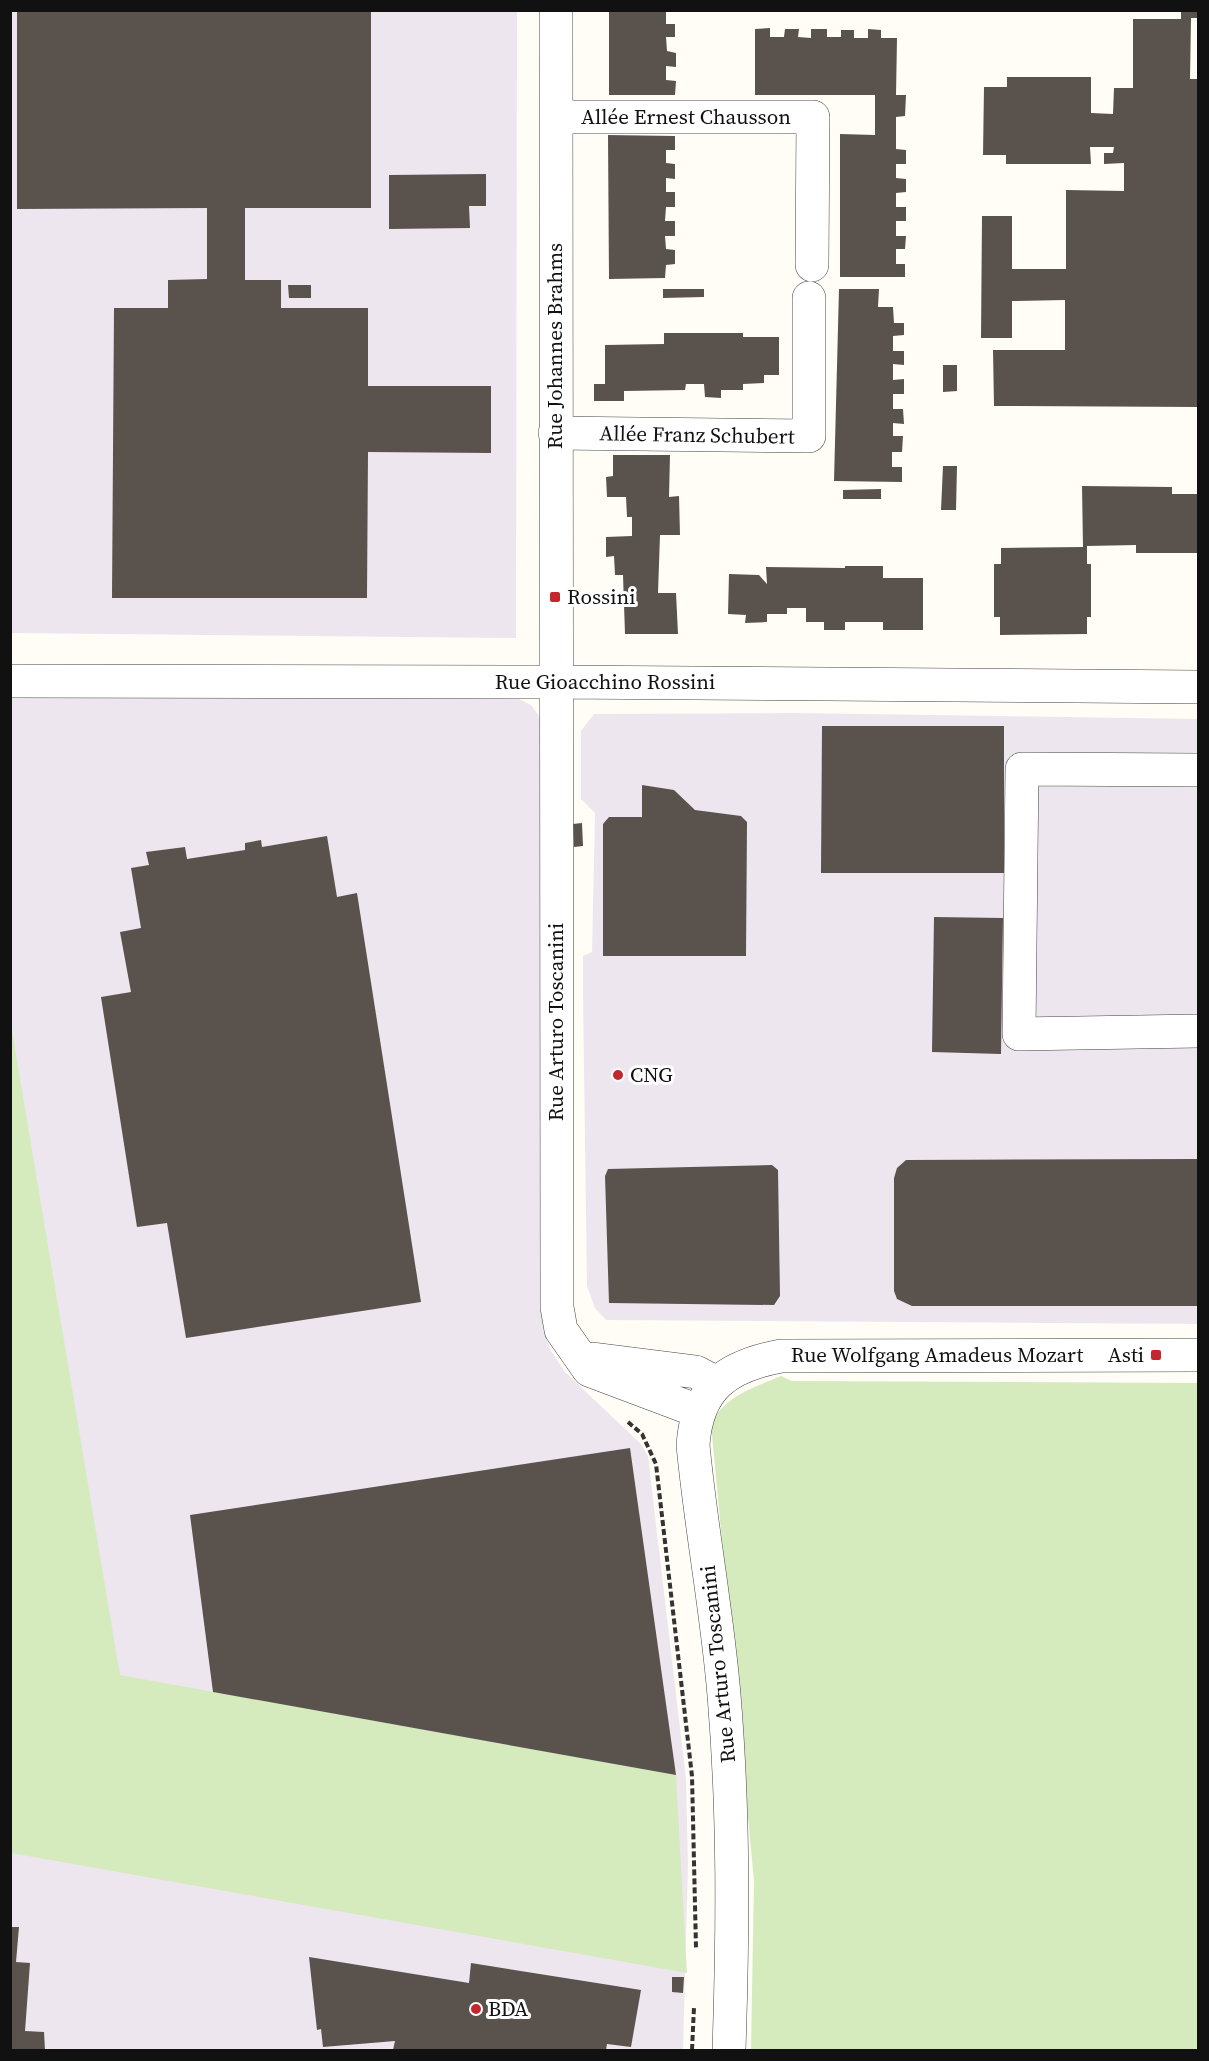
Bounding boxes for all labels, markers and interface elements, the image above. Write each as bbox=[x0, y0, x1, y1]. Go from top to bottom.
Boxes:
street label: Allée Ernest Chausson bbox=[581, 102, 791, 131]
street label: Rue Johannes Brahms bbox=[540, 243, 569, 449]
street label: Allée Franz Schubert bbox=[599, 418, 795, 451]
place label: Rossini bbox=[567, 582, 635, 611]
marker: Rossini bbox=[548, 590, 562, 604]
street label: Rue Gioacchino Rossini bbox=[495, 667, 715, 696]
street label: Rue Arturo Toscanini bbox=[541, 923, 570, 1121]
place label: CNG bbox=[630, 1060, 673, 1089]
marker: CNG bbox=[611, 1068, 625, 1082]
street label: Rue Wolfgang Amadeus Mozart bbox=[791, 1340, 1083, 1369]
place label: Asti bbox=[1108, 1340, 1144, 1369]
marker: Asti bbox=[1149, 1348, 1163, 1362]
street label: Rue Arturo Toscanini bbox=[693, 1564, 742, 1764]
place label: BDA bbox=[488, 1994, 528, 2023]
marker: BDA bbox=[469, 2002, 483, 2016]

